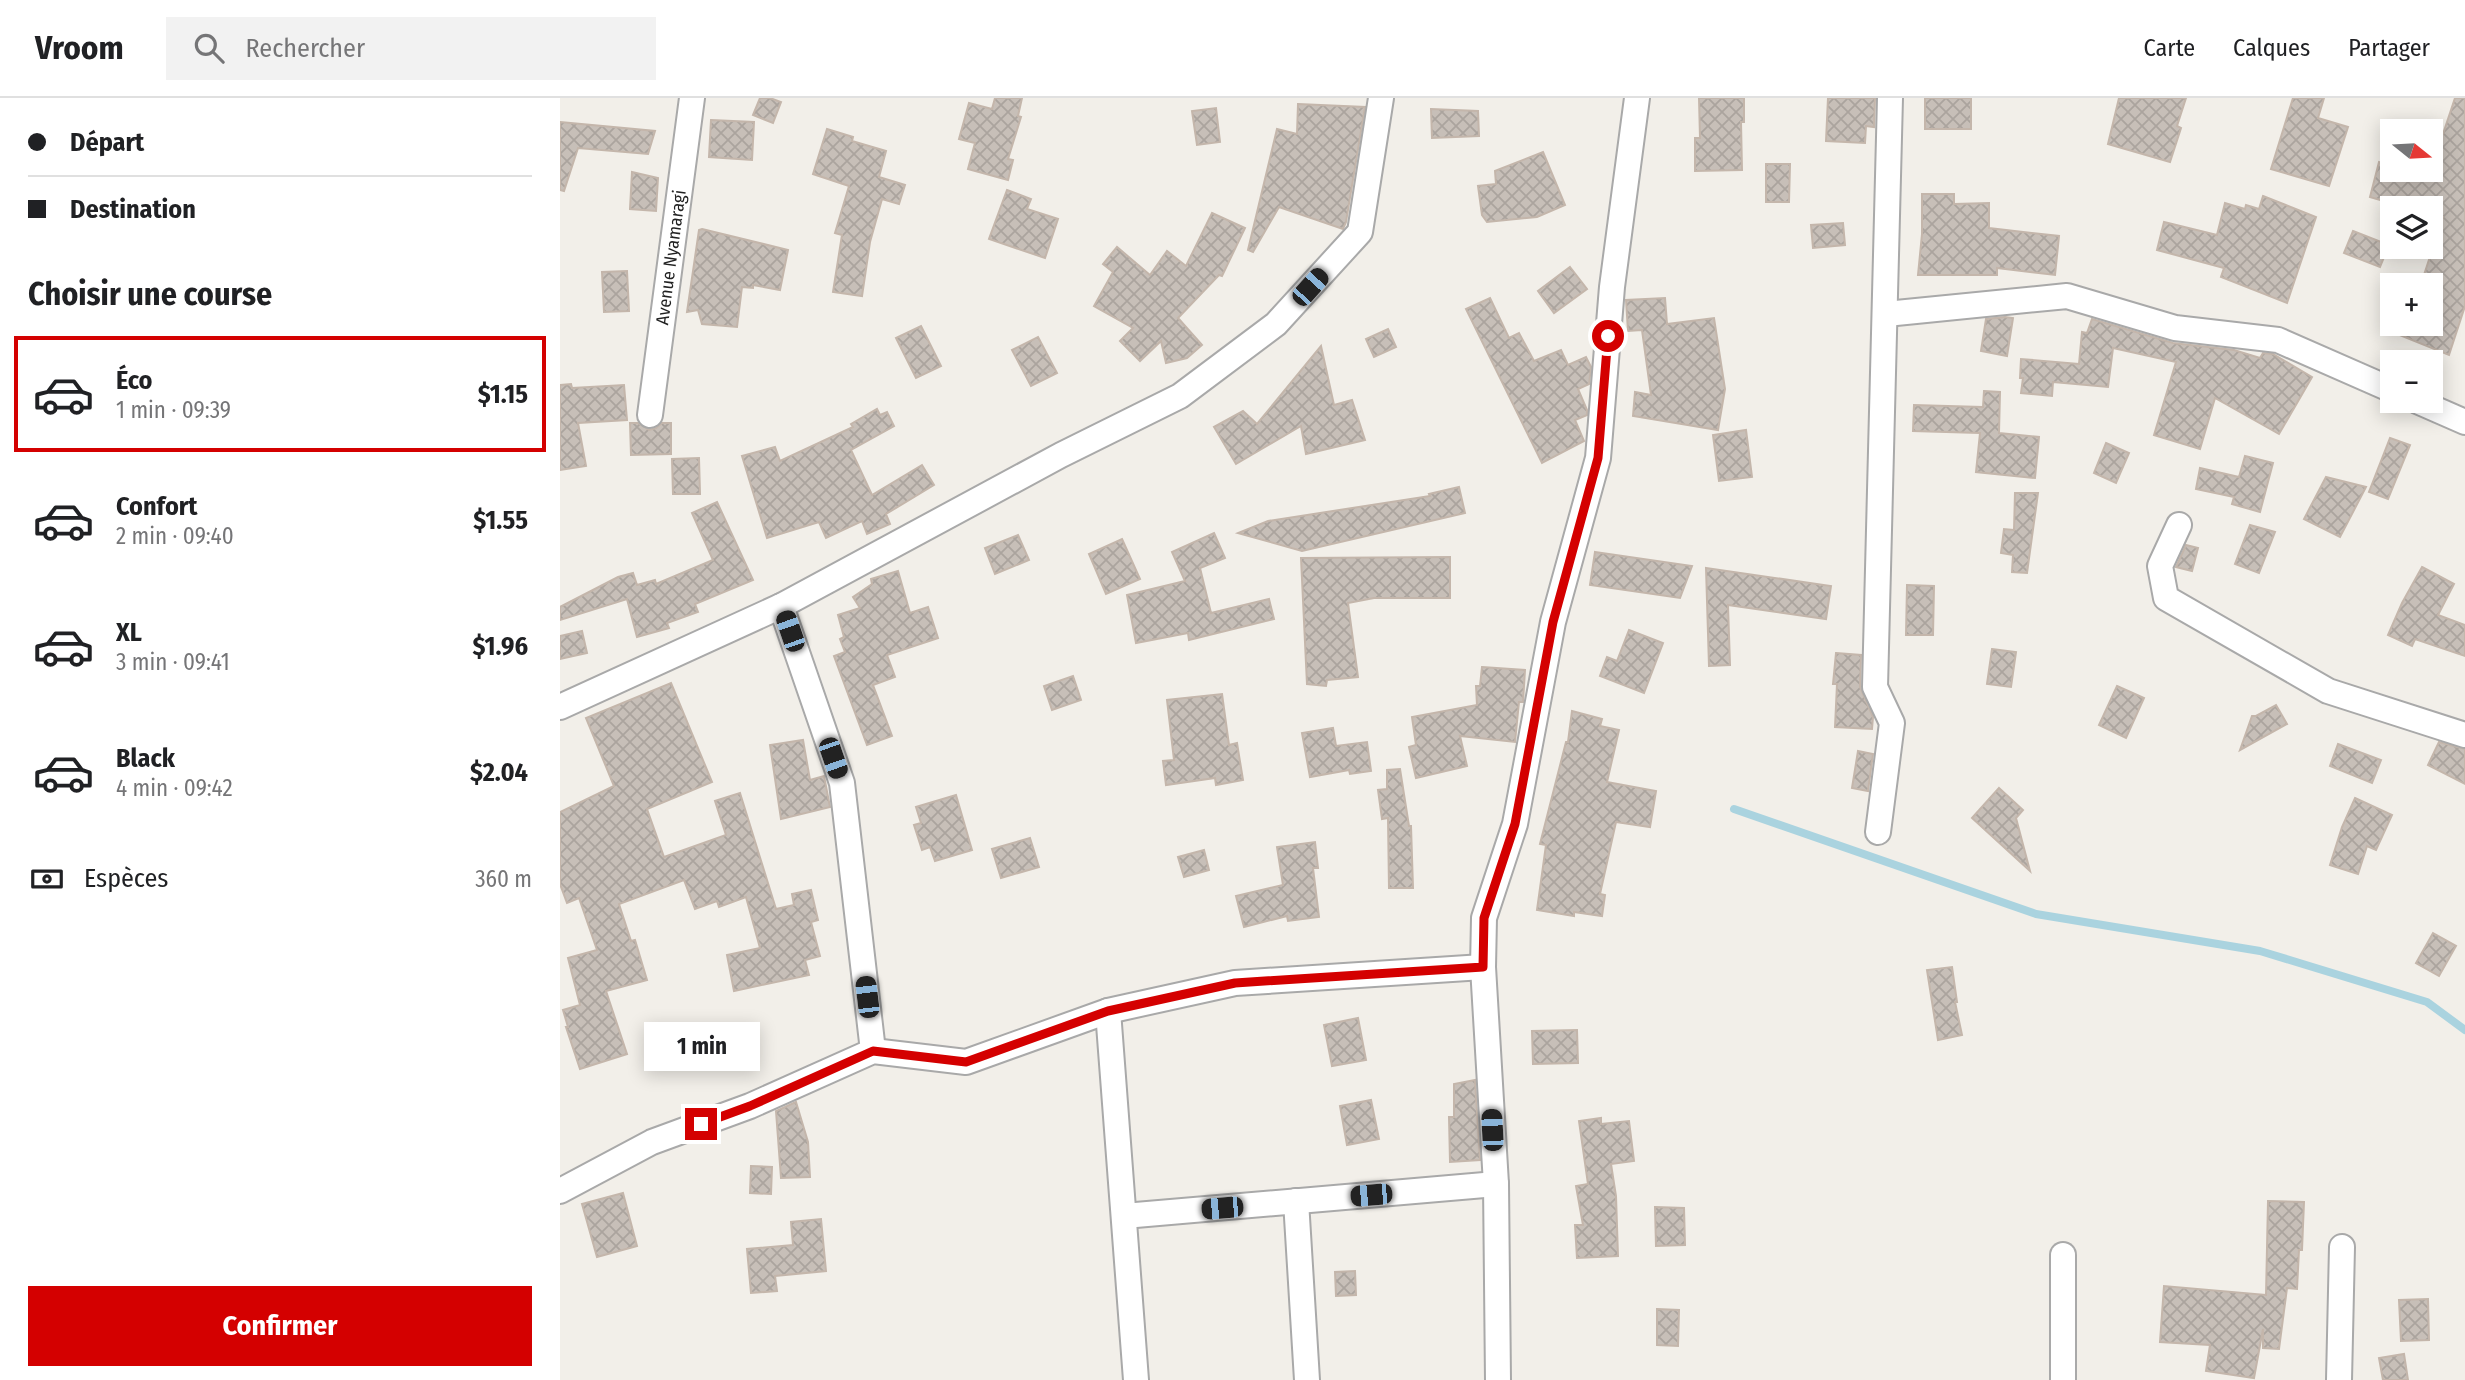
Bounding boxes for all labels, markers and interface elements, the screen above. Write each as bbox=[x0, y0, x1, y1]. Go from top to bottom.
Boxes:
search box bbox=[166, 17, 656, 80]
text: Vroom bbox=[35, 28, 124, 68]
icon: search bbox=[190, 29, 228, 67]
text: Rechercher bbox=[246, 33, 365, 64]
text: Carte bbox=[2144, 34, 2195, 62]
text: Calques bbox=[2233, 34, 2310, 62]
text: Partager bbox=[2348, 34, 2430, 62]
north arrow bbox=[2380, 119, 2443, 182]
map controls bbox=[2380, 119, 2443, 413]
text: Départ bbox=[70, 127, 144, 158]
street label: Avenue Nyamaragi bbox=[651, 189, 691, 326]
text: Destination bbox=[70, 194, 196, 225]
button: layers bbox=[2380, 196, 2443, 259]
car bbox=[1289, 264, 1332, 310]
button: + bbox=[2380, 273, 2443, 336]
text: Choisir une course bbox=[28, 275, 272, 313]
route start bbox=[1592, 320, 1624, 352]
button: − bbox=[2380, 350, 2443, 413]
icon: car bbox=[32, 363, 95, 426]
text: Éco bbox=[116, 365, 153, 396]
text: $1.15 bbox=[478, 379, 528, 410]
text: 1 min · 09:39 bbox=[116, 396, 231, 424]
icon: car bbox=[32, 489, 95, 552]
text: Confort bbox=[116, 491, 197, 522]
text: $1.55 bbox=[473, 505, 528, 536]
text: 2 min · 09:40 bbox=[116, 522, 234, 550]
car bbox=[774, 608, 807, 654]
icon: car bbox=[32, 615, 95, 678]
text: XL bbox=[116, 617, 142, 648]
text: $1.96 bbox=[473, 631, 528, 662]
text: 3 min · 09:41 bbox=[116, 648, 230, 676]
car bbox=[817, 735, 850, 781]
icon: car bbox=[32, 741, 95, 804]
text: Black bbox=[116, 743, 175, 774]
text: $2.04 bbox=[470, 757, 528, 788]
text: 4 min · 09:42 bbox=[116, 774, 233, 802]
icon: cash bbox=[28, 860, 66, 898]
text: Espèces bbox=[84, 863, 168, 894]
text: 360 m bbox=[475, 865, 532, 893]
car bbox=[855, 975, 880, 1019]
callout: 1 min bbox=[643, 1023, 759, 1072]
text: 1 min bbox=[677, 1032, 727, 1060]
route end bbox=[685, 1108, 717, 1140]
car bbox=[1481, 1108, 1504, 1152]
car bbox=[1350, 1183, 1393, 1207]
car bbox=[1201, 1196, 1244, 1220]
button: Confirmer bbox=[28, 1286, 532, 1366]

